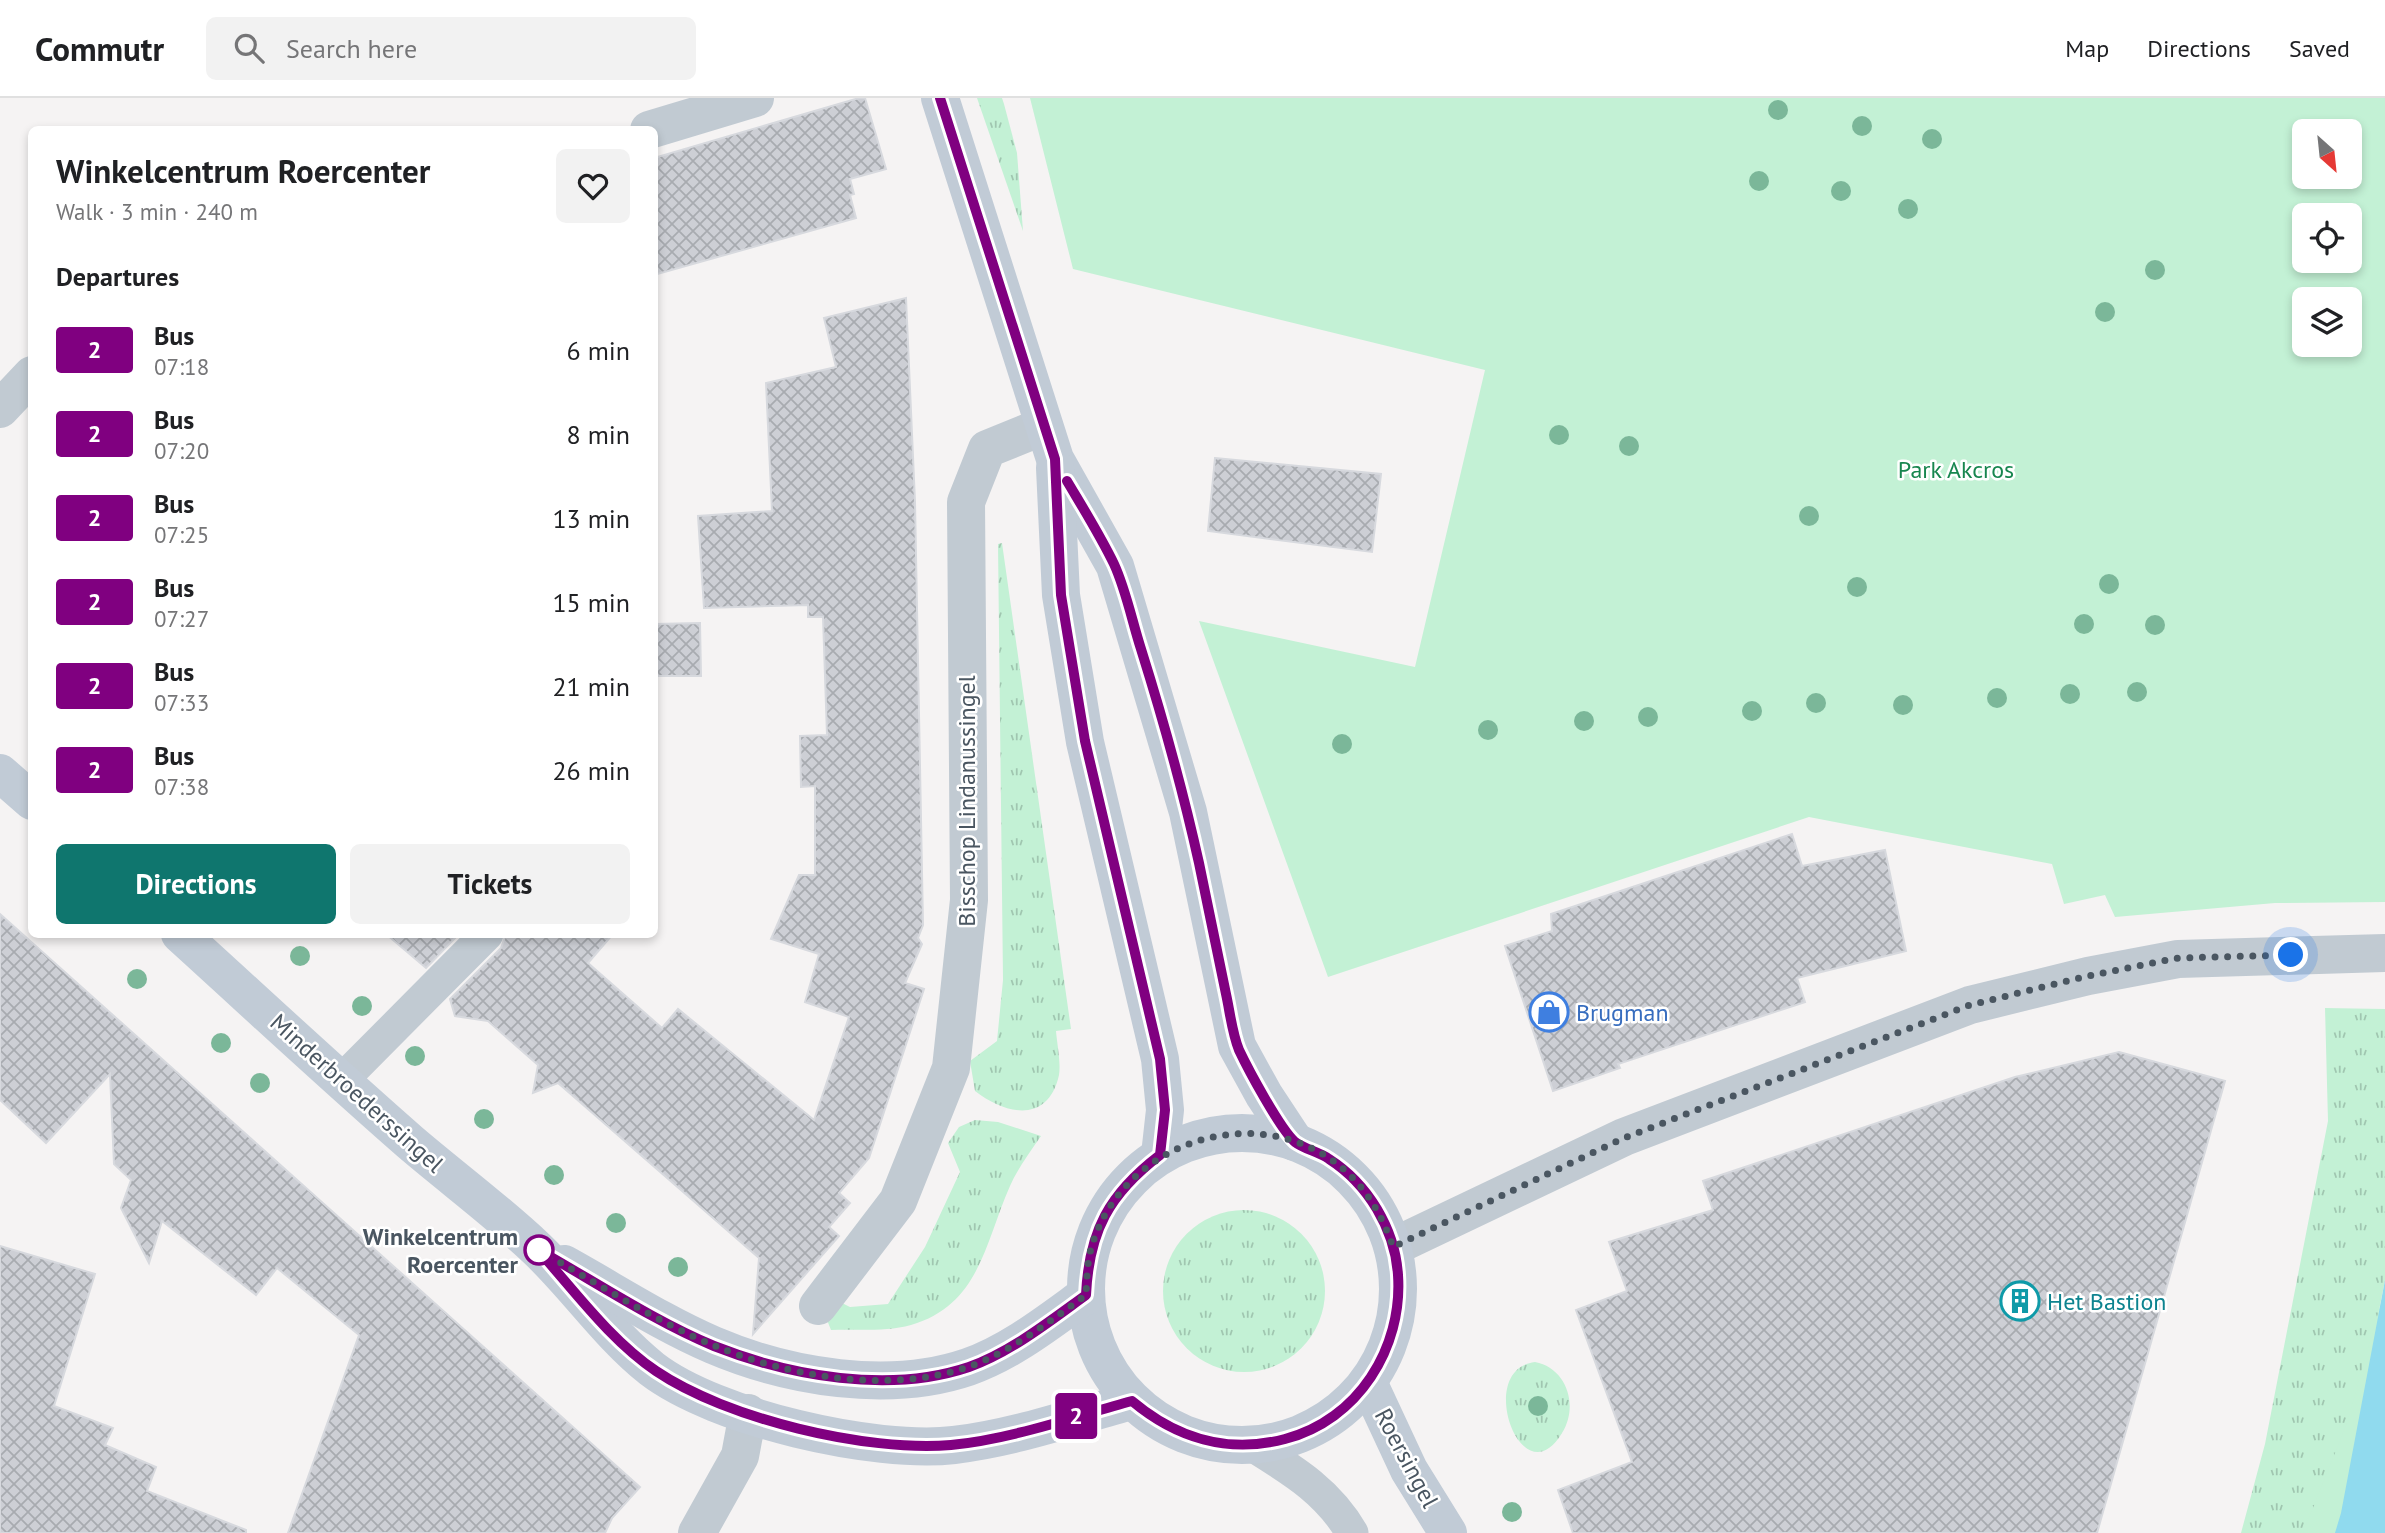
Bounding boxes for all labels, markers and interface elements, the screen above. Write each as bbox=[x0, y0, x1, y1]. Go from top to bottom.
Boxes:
search box bbox=[206, 17, 696, 80]
text: Commutr bbox=[35, 27, 164, 70]
icon: search bbox=[230, 29, 268, 67]
text: Search here bbox=[286, 32, 417, 65]
text: Map bbox=[2065, 33, 2109, 64]
text: Directions bbox=[2147, 33, 2251, 64]
text: Saved bbox=[2289, 33, 2350, 64]
north arrow bbox=[2292, 119, 2362, 189]
map controls bbox=[2292, 119, 2362, 357]
text: Winkelcentrum Roercenter bbox=[56, 149, 430, 192]
button: heart bbox=[556, 149, 630, 223]
text: Walk · 3 min · 240 m bbox=[56, 197, 258, 226]
button: locate bbox=[2292, 203, 2362, 273]
text: Departures bbox=[56, 260, 179, 293]
button: layers bbox=[2292, 287, 2362, 357]
text: Bus bbox=[154, 319, 194, 352]
text: 2 bbox=[88, 334, 101, 365]
text: 6 min bbox=[567, 334, 630, 367]
text: 07:18 bbox=[154, 352, 209, 381]
text: Bus bbox=[154, 403, 194, 436]
text: 2 bbox=[88, 418, 101, 449]
text: 8 min bbox=[567, 418, 630, 451]
text: 07:20 bbox=[154, 436, 209, 465]
park label: Park Akcros bbox=[1898, 454, 2014, 485]
text: Bus bbox=[154, 487, 194, 520]
text: 2 bbox=[88, 502, 101, 533]
text: 13 min bbox=[552, 502, 630, 535]
text: 07:25 bbox=[154, 520, 209, 549]
text: Bus bbox=[154, 571, 194, 604]
text: 2 bbox=[88, 586, 101, 617]
text: 15 min bbox=[552, 586, 630, 619]
text: 07:27 bbox=[154, 604, 209, 633]
text: Bus bbox=[154, 655, 194, 688]
text: 2 bbox=[88, 670, 101, 701]
text: 21 min bbox=[552, 670, 630, 703]
street label: Bisschop Lindanussingel bbox=[951, 675, 982, 927]
text: 07:33 bbox=[154, 688, 209, 717]
text: Bus bbox=[154, 739, 194, 772]
text: 2 bbox=[88, 754, 101, 785]
text: 26 min bbox=[552, 754, 630, 787]
text: 07:38 bbox=[154, 772, 209, 801]
button: Directions bbox=[56, 844, 336, 924]
button: Tickets bbox=[350, 844, 630, 924]
your location bbox=[2273, 937, 2308, 972]
shop icon: Brugman bbox=[1528, 991, 1570, 1033]
place label: Brugman bbox=[1576, 997, 1669, 1028]
street label: Minderbroederssingel bbox=[264, 1007, 450, 1179]
place label: Winkelcentrum Roercenter bbox=[363, 1221, 519, 1280]
marker: Winkelcentrum Roercenter bbox=[524, 1235, 554, 1265]
building icon: Het Bastion bbox=[1999, 1280, 2041, 1322]
place label: Het Bastion bbox=[2047, 1286, 2166, 1317]
line badge: 2 bbox=[1053, 1393, 1099, 1439]
text: 2 bbox=[1069, 1400, 1083, 1431]
street label: Roersingel bbox=[1368, 1403, 1446, 1513]

